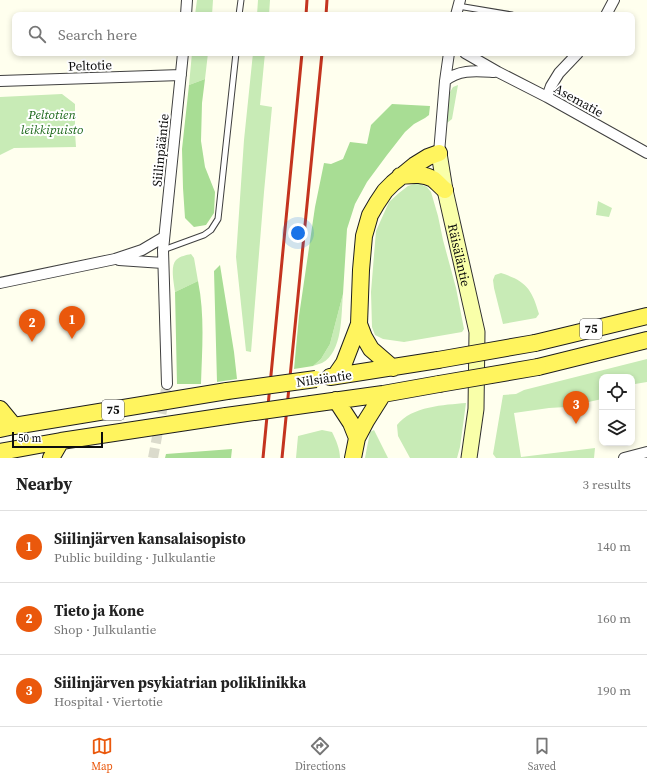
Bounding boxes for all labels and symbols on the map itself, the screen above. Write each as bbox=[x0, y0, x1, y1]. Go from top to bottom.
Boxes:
street label: Peltotie bbox=[68, 56, 113, 75]
street label: Asematie bbox=[551, 80, 607, 121]
park label: Peltotien leikkipuisto bbox=[21, 106, 83, 138]
street label: Siilinpääntie bbox=[148, 112, 173, 187]
street label: Räisäläntie bbox=[444, 222, 475, 289]
your location bbox=[288, 223, 308, 243]
pin: 1 bbox=[59, 306, 85, 339]
pin: 2 bbox=[19, 309, 45, 342]
road number: 75 bbox=[580, 319, 602, 339]
street label: Nilsiäntie bbox=[295, 366, 353, 391]
pin: 3 bbox=[563, 391, 589, 424]
road number: 75 bbox=[102, 400, 124, 420]
scale bar bbox=[12, 430, 103, 449]

